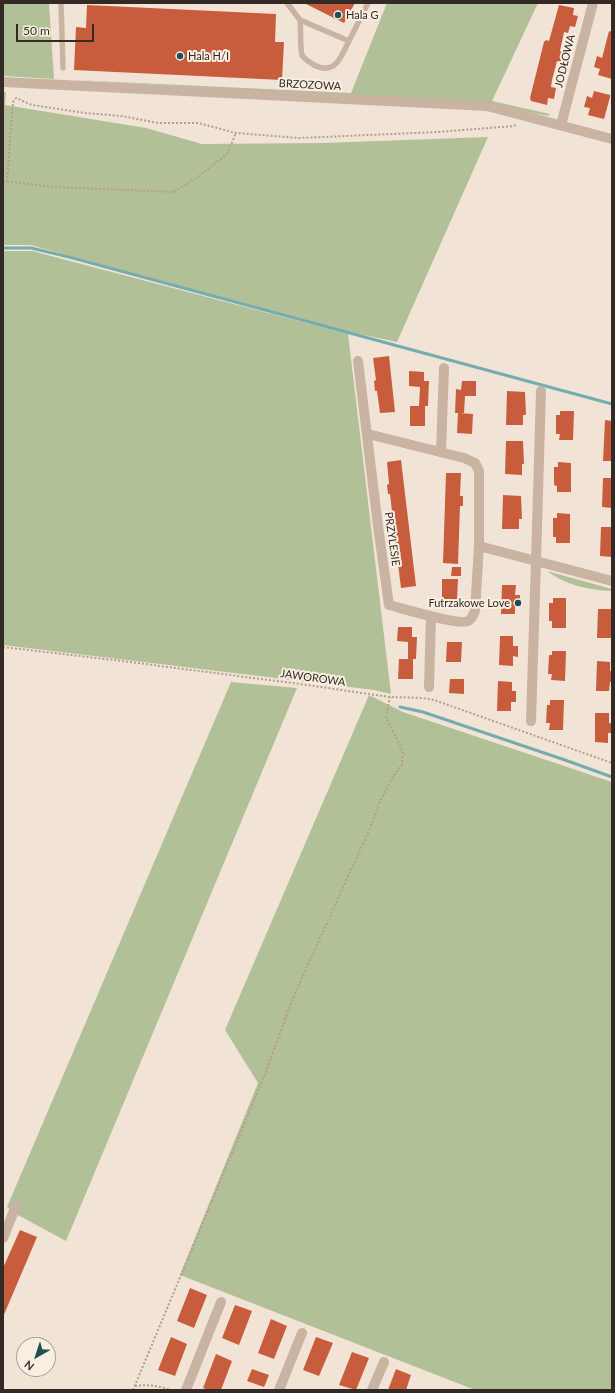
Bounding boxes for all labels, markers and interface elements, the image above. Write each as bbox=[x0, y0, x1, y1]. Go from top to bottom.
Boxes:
place label: Hala G bbox=[346, 8, 379, 22]
marker: Hala G bbox=[333, 10, 343, 20]
scale bar bbox=[18, 16, 96, 42]
text: 50 m bbox=[23, 23, 50, 38]
street label: JODŁOWA bbox=[552, 33, 578, 89]
place label: Hala H/I bbox=[188, 49, 229, 63]
marker: Hala H/I bbox=[175, 51, 185, 61]
street label: BRZOZOWA bbox=[278, 77, 342, 93]
street label: PRZYLESIE bbox=[382, 511, 402, 567]
place label: Futrzakowe Love bbox=[428, 596, 510, 610]
marker: Futrzakowe Love bbox=[513, 598, 523, 608]
street label: JAWOROWA bbox=[280, 667, 346, 689]
north arrow bbox=[16, 1337, 56, 1377]
text: N bbox=[21, 1358, 36, 1374]

